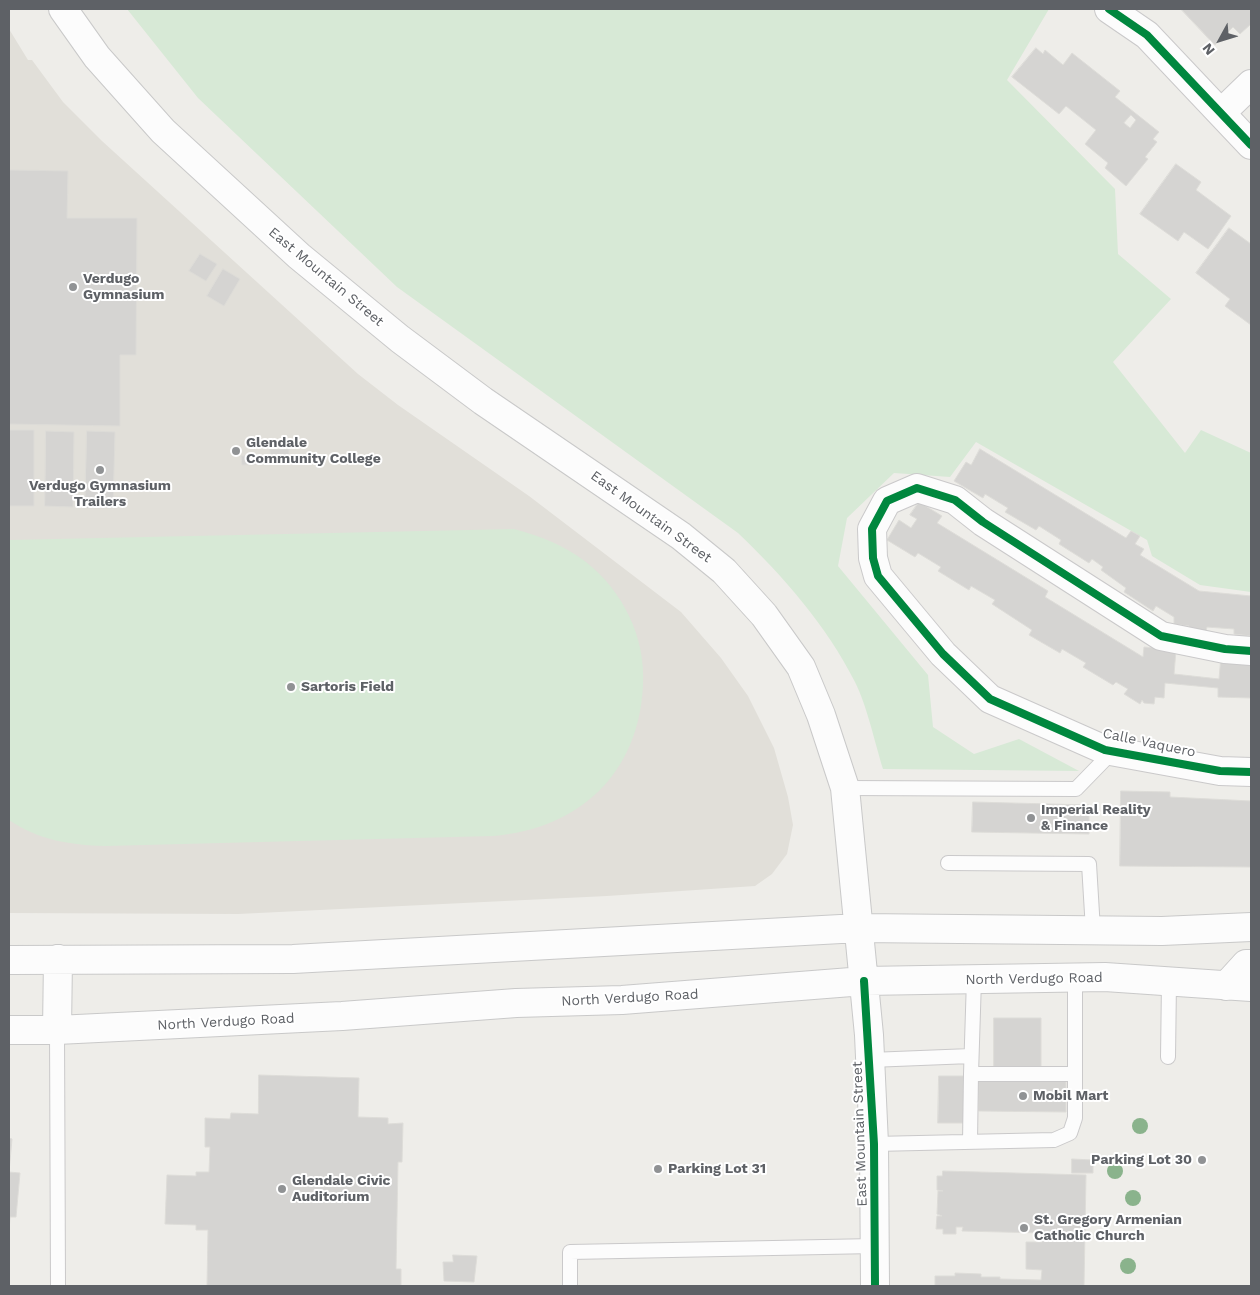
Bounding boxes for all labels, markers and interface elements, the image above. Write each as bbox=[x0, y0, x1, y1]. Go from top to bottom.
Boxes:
north arrow bbox=[1195, 15, 1245, 65]
text: N bbox=[1199, 40, 1218, 59]
street label: East Mountain Street bbox=[265, 224, 387, 330]
place label: Verdugo Gymnasium bbox=[83, 271, 164, 304]
marker: Verdugo Gymnasium bbox=[67, 281, 79, 293]
place label: Glendale Community College bbox=[246, 435, 381, 468]
marker: Glendale Community College bbox=[230, 445, 242, 457]
marker: Verdugo Gymnasium Trailers bbox=[94, 464, 106, 476]
street label: East Mountain Street bbox=[587, 467, 715, 567]
place label: Verdugo Gymnasium Trailers bbox=[29, 478, 171, 511]
place label: Sartoris Field bbox=[301, 679, 394, 695]
marker: Sartoris Field bbox=[285, 681, 297, 693]
street label: Calle Vaquero bbox=[1101, 725, 1197, 761]
place label: Imperial Reality & Finance bbox=[1041, 802, 1151, 834]
marker: Imperial Reality & Finance bbox=[1025, 812, 1037, 824]
street label: North Verdugo Road bbox=[965, 969, 1103, 989]
street label: North Verdugo Road bbox=[561, 986, 699, 1010]
street label: North Verdugo Road bbox=[157, 1010, 295, 1034]
street label: East Mountain Street bbox=[849, 1061, 871, 1207]
place label: Mobil Mart bbox=[1033, 1088, 1108, 1104]
marker: Mobil Mart bbox=[1017, 1090, 1029, 1102]
place label: Parking Lot 30 bbox=[1091, 1152, 1192, 1168]
marker: Parking Lot 30 bbox=[1196, 1154, 1208, 1166]
place label: Parking Lot 31 bbox=[668, 1161, 766, 1177]
marker: Parking Lot 31 bbox=[652, 1163, 664, 1175]
place label: Glendale Civic Auditorium bbox=[292, 1173, 391, 1206]
marker: Glendale Civic Auditorium bbox=[276, 1183, 288, 1195]
place label: St. Gregory Armenian Catholic Church bbox=[1034, 1212, 1182, 1244]
marker: St. Gregory Armenian Catholic Church bbox=[1018, 1222, 1030, 1234]

